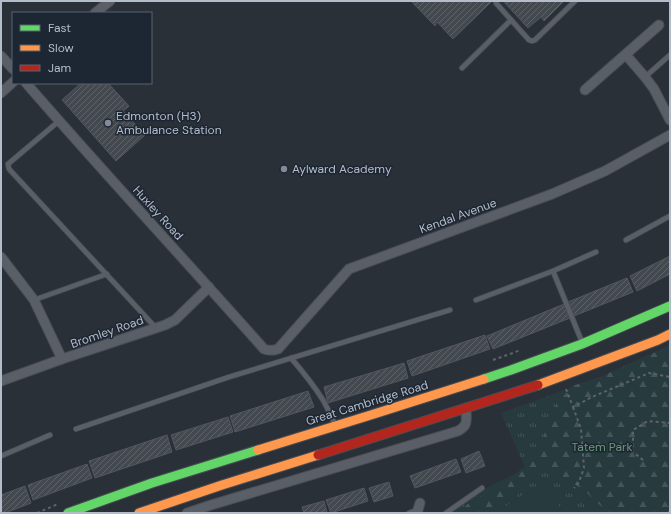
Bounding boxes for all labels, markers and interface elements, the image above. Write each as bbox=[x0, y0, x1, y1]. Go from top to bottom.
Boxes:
legend bbox=[12, 12, 152, 84]
text: Fast bbox=[48, 20, 71, 36]
text: Slow bbox=[48, 40, 74, 56]
text: Jam bbox=[48, 60, 71, 76]
place label: Edmonton (H3) Ambulance Station bbox=[116, 108, 222, 138]
marker: Edmonton (H3) Ambulance Station bbox=[103, 118, 113, 128]
place label: Aylward Academy bbox=[292, 161, 392, 177]
marker: Aylward Academy bbox=[279, 164, 289, 174]
street label: Huxley Road bbox=[129, 182, 187, 244]
street label: Kendal Avenue bbox=[417, 195, 499, 237]
street label: Bromley Road bbox=[68, 312, 146, 352]
street label: Great Cambridge Road bbox=[304, 377, 430, 429]
park label: Tatem Park bbox=[571, 439, 633, 455]

